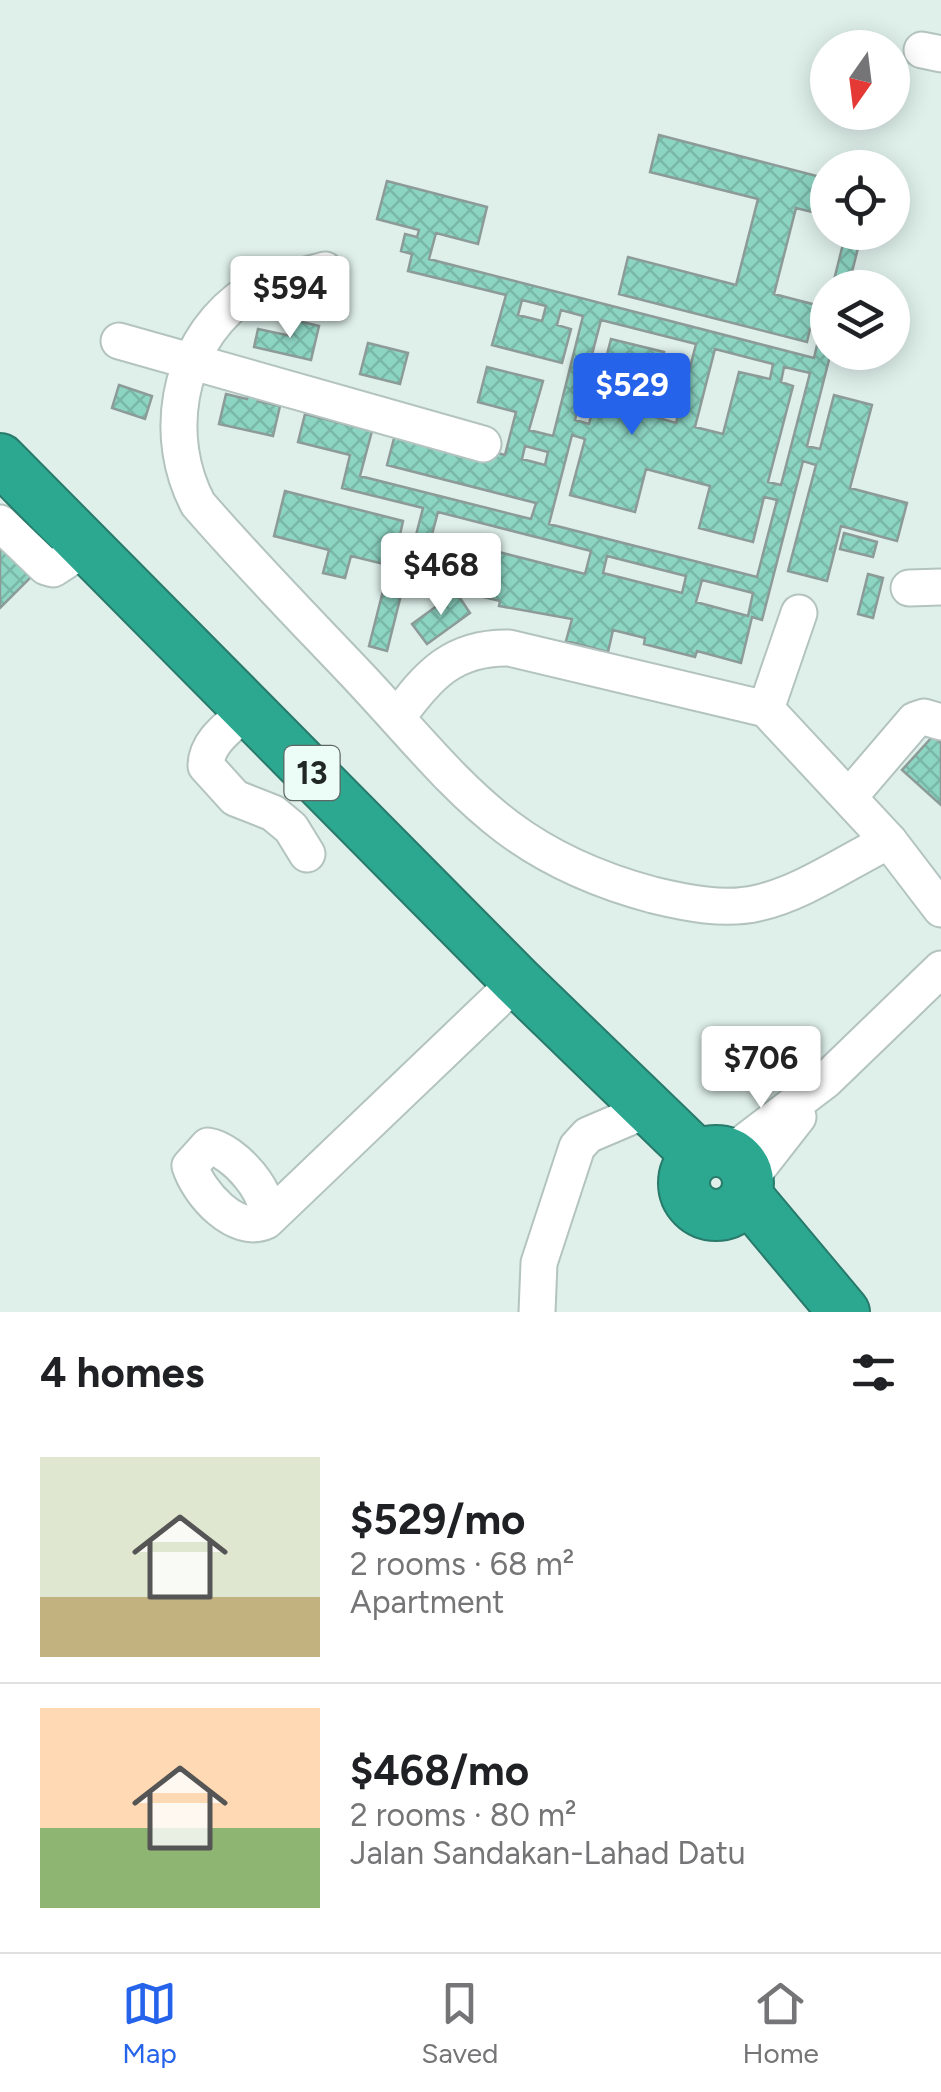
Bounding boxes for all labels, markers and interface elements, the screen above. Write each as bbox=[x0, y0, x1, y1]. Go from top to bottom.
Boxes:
north arrow bbox=[810, 30, 910, 130]
map controls bbox=[810, 30, 910, 370]
button: locate bbox=[810, 150, 910, 250]
pin: $594 bbox=[231, 256, 349, 341]
text: $594 bbox=[252, 269, 328, 307]
button: layers bbox=[810, 270, 910, 370]
pin: $529 bbox=[573, 353, 691, 438]
text: $529 bbox=[595, 366, 669, 404]
pin: $468 bbox=[382, 533, 500, 618]
text: $468 bbox=[403, 546, 479, 584]
road number: 13 bbox=[284, 746, 340, 800]
pin: $706 bbox=[702, 1026, 820, 1111]
text: $706 bbox=[724, 1039, 798, 1077]
icon: filters bbox=[846, 1345, 901, 1400]
text: 4 homes bbox=[40, 1347, 204, 1398]
text: $529/mo bbox=[350, 1494, 526, 1545]
icon: home bbox=[120, 1497, 240, 1617]
text: 2 rooms · 68 m² bbox=[350, 1545, 574, 1583]
text: Apartment bbox=[350, 1583, 504, 1621]
text: $468/mo bbox=[350, 1745, 529, 1796]
icon: home bbox=[120, 1748, 240, 1868]
text: 2 rooms · 80 m² bbox=[350, 1796, 577, 1834]
text: Jalan Sandakan-Lahad Datu bbox=[350, 1834, 746, 1872]
tab: Map bbox=[122, 1976, 177, 2070]
tab: Saved bbox=[421, 1976, 498, 2070]
tab: Home bbox=[743, 1976, 819, 2070]

